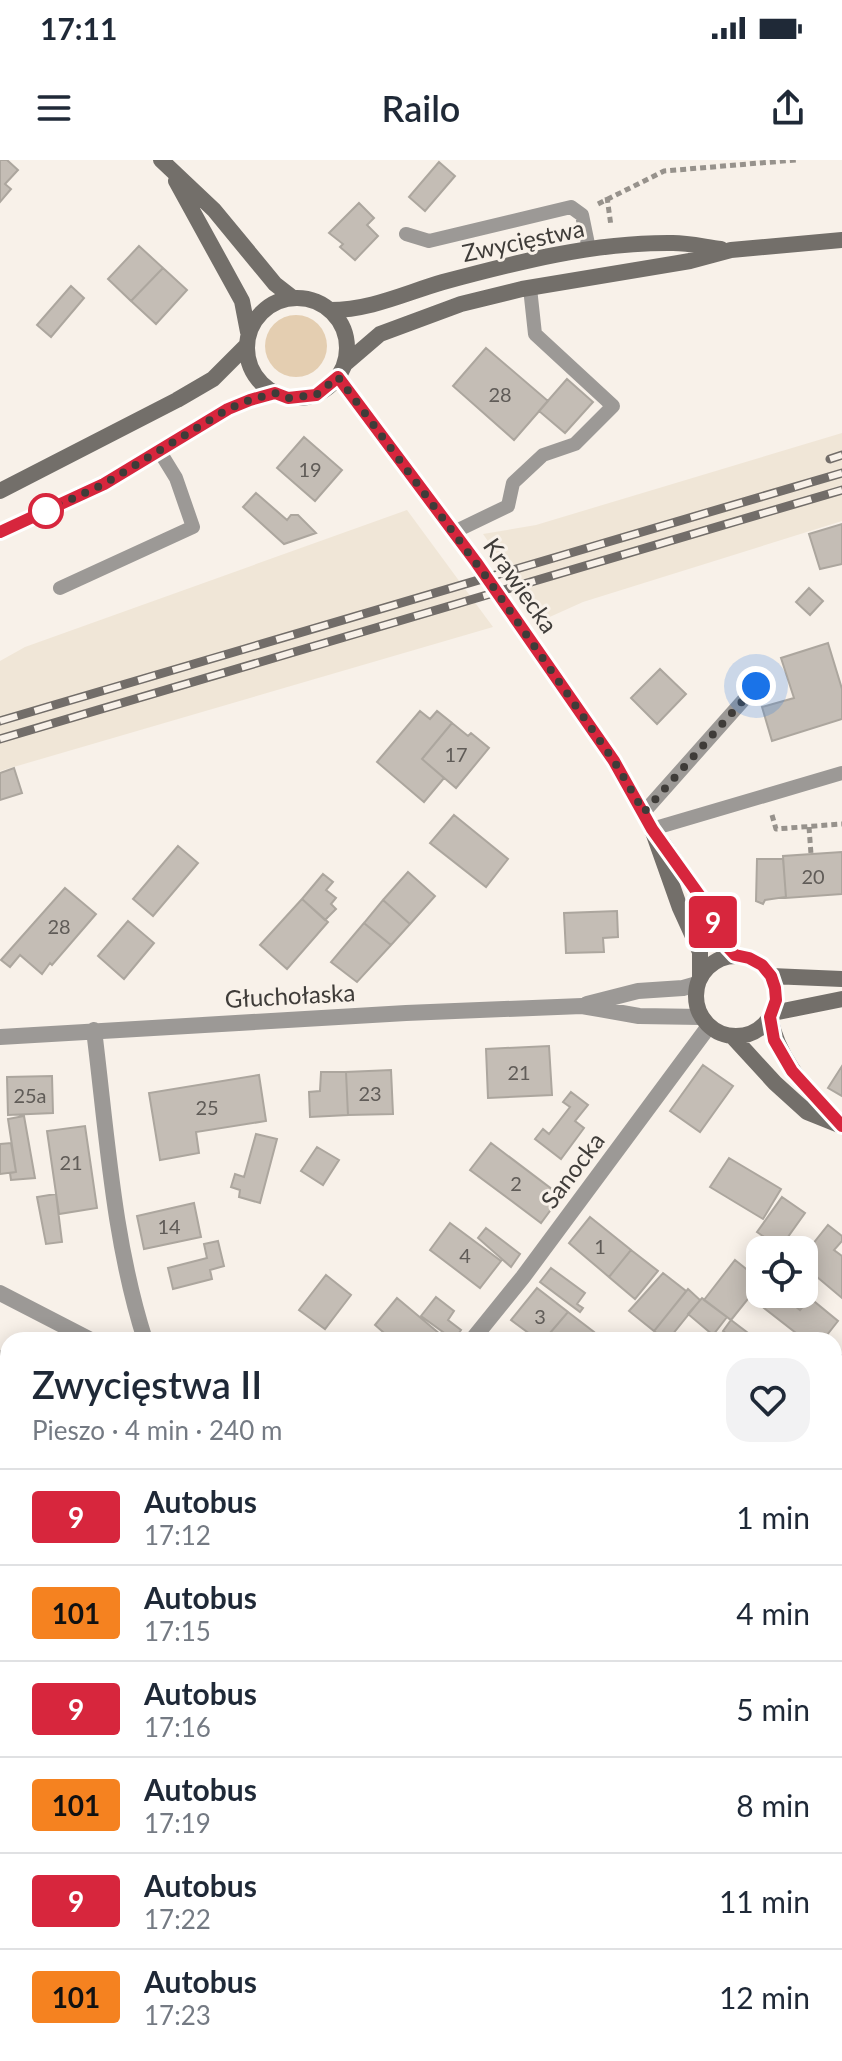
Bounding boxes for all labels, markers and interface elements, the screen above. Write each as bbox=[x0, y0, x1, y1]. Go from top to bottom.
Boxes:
text: 17:11 bbox=[40, 10, 117, 46]
icon: menu bbox=[32, 86, 76, 130]
text: Railo bbox=[382, 86, 460, 130]
icon: share bbox=[766, 86, 810, 130]
street label: Zwycięstwa bbox=[459, 213, 587, 267]
house number: 28 bbox=[488, 382, 512, 406]
house number: 19 bbox=[298, 457, 322, 481]
unlabelled marker bbox=[29, 494, 63, 528]
street label: Krawiecka bbox=[478, 532, 564, 638]
your location bbox=[736, 666, 776, 706]
house number: 17 bbox=[444, 742, 468, 766]
house number: 20 bbox=[801, 864, 825, 888]
line badge: 9 bbox=[687, 896, 739, 948]
text: 9 bbox=[705, 905, 721, 939]
house number: 28 bbox=[47, 914, 71, 938]
street label: Głuchołaska bbox=[224, 977, 356, 1013]
house number: 21 bbox=[507, 1060, 531, 1084]
house number: 23 bbox=[358, 1081, 382, 1105]
house number: 25a bbox=[13, 1083, 47, 1107]
house number: 25 bbox=[195, 1095, 219, 1119]
street label: Sanocka bbox=[534, 1126, 610, 1214]
house number: 21 bbox=[59, 1150, 83, 1174]
house number: 2 bbox=[510, 1171, 522, 1195]
house number: 14 bbox=[157, 1214, 181, 1238]
house number: 1 bbox=[594, 1234, 606, 1258]
map controls bbox=[746, 1236, 818, 1308]
button: locate bbox=[746, 1236, 818, 1308]
house number: 4 bbox=[459, 1243, 471, 1267]
house number: 3 bbox=[534, 1304, 546, 1328]
button: heart bbox=[726, 1358, 810, 1442]
text: Zwycięstwa II bbox=[32, 1361, 262, 1407]
text: Pieszo · 4 min · 240 m bbox=[32, 1414, 282, 1446]
text: Autobus bbox=[144, 1483, 257, 1519]
text: 1 min bbox=[736, 1499, 810, 1535]
text: 9 bbox=[68, 1500, 84, 1534]
text: 17:12 bbox=[144, 1519, 211, 1551]
text: Autobus bbox=[144, 1579, 257, 1615]
text: 4 min bbox=[736, 1595, 810, 1631]
text: 101 bbox=[52, 1596, 100, 1630]
text: 17:15 bbox=[144, 1615, 211, 1647]
text: Autobus bbox=[144, 1675, 257, 1711]
text: 5 min bbox=[736, 1691, 810, 1727]
text: 9 bbox=[68, 1692, 84, 1726]
text: 17:16 bbox=[144, 1711, 211, 1743]
text: Autobus bbox=[144, 1771, 257, 1807]
text: 8 min bbox=[736, 1787, 810, 1823]
text: 101 bbox=[52, 1788, 100, 1822]
text: 17:19 bbox=[144, 1807, 211, 1839]
text: Autobus bbox=[144, 1867, 257, 1903]
text: 11 min bbox=[719, 1883, 810, 1919]
text: 9 bbox=[68, 1884, 84, 1918]
text: 17:22 bbox=[144, 1903, 211, 1935]
text: Autobus bbox=[144, 1963, 257, 1999]
text: 12 min bbox=[719, 1979, 810, 2015]
text: 101 bbox=[52, 1980, 100, 2014]
text: 17:23 bbox=[144, 1999, 211, 2031]

